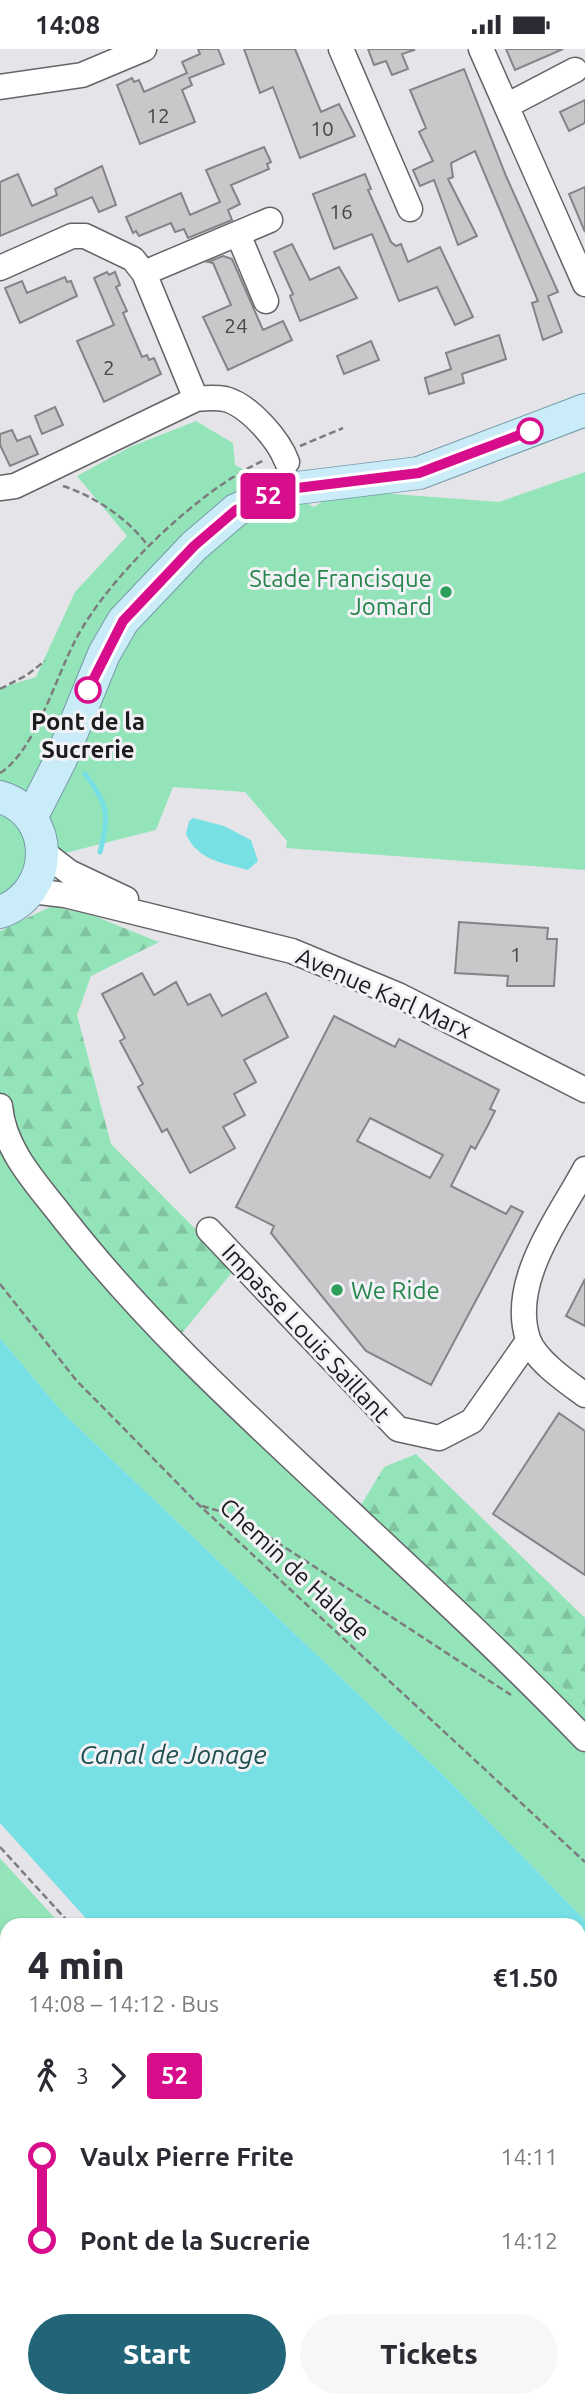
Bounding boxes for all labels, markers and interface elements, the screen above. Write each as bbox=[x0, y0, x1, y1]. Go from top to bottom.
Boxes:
text: 14:08 bbox=[35, 10, 100, 39]
house number: 12 bbox=[146, 103, 170, 127]
house number: 10 bbox=[310, 116, 334, 140]
house number: 16 bbox=[329, 199, 353, 223]
house number: 24 bbox=[224, 313, 248, 337]
house number: 2 bbox=[103, 355, 115, 379]
unlabelled marker bbox=[517, 418, 543, 444]
line badge: 52 bbox=[236, 473, 300, 519]
text: 52 bbox=[254, 482, 282, 509]
place label: Stade Francisque Jomard bbox=[249, 565, 432, 620]
marker: Stade Francisque Jomard bbox=[438, 584, 454, 600]
marker: Pont de la Sucrerie bbox=[75, 677, 101, 703]
place label: Pont de la Sucrerie bbox=[31, 708, 145, 763]
street label: Avenue Karl Marx bbox=[292, 942, 476, 1044]
house number: 1 bbox=[510, 942, 522, 966]
street label: Impasse Louis Saillant bbox=[217, 1238, 396, 1428]
place label: We Ride bbox=[351, 1277, 440, 1304]
marker: We Ride bbox=[329, 1282, 345, 1298]
street label: Chemin de Halage bbox=[214, 1493, 376, 1645]
water label: Canal de Jonage bbox=[79, 1740, 267, 1769]
text: 4 min bbox=[28, 1944, 125, 1986]
text: €1.50 bbox=[493, 1963, 558, 1992]
text: 14:08 – 14:12 · Bus bbox=[28, 1991, 219, 2016]
icon: walk bbox=[28, 2057, 66, 2095]
icon: forward bbox=[99, 2057, 137, 2095]
text: 52 bbox=[161, 2062, 188, 2089]
text: 3 bbox=[76, 2063, 89, 2088]
text: Vaulx Pierre Frite bbox=[80, 2142, 294, 2171]
text: 14:11 bbox=[500, 2144, 558, 2169]
text: Pont de la Sucrerie bbox=[80, 2226, 311, 2255]
text: 14:12 bbox=[500, 2228, 558, 2253]
button: Start bbox=[28, 2314, 286, 2394]
button: Tickets bbox=[300, 2314, 558, 2394]

